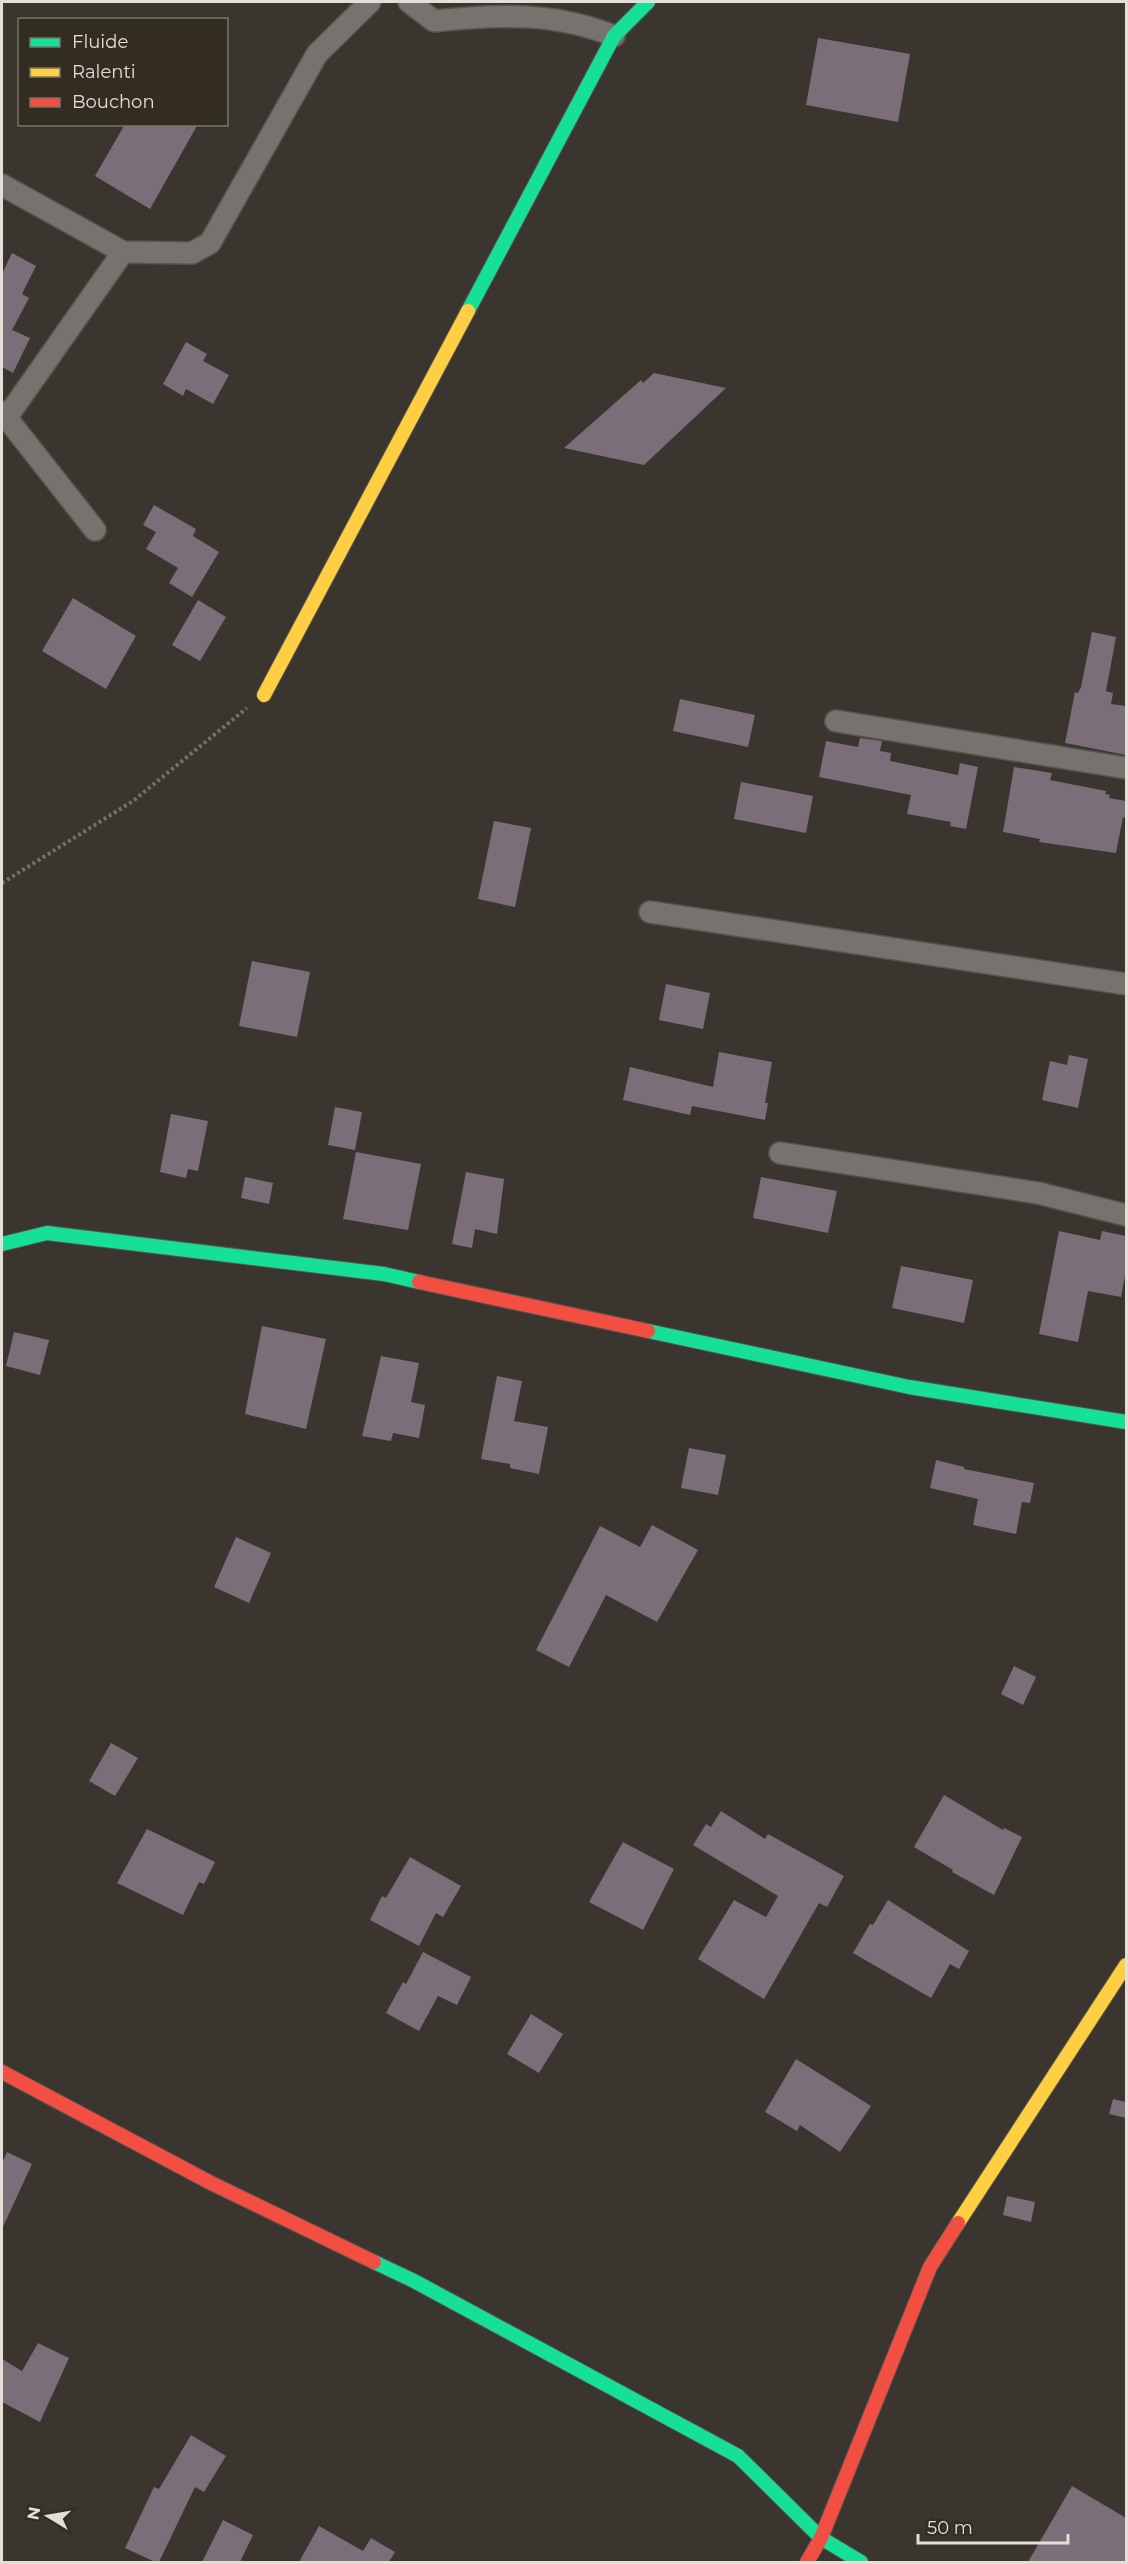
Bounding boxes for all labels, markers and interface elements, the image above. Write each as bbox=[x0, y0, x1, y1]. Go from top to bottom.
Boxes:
legend bbox=[18, 18, 228, 126]
text: Fluide bbox=[72, 31, 128, 53]
text: Ralenti bbox=[72, 61, 136, 83]
text: Bouchon bbox=[72, 91, 155, 113]
north arrow bbox=[18, 2486, 78, 2546]
text: N bbox=[23, 2505, 44, 2521]
scale bar bbox=[918, 2507, 1068, 2545]
text: 50 m bbox=[927, 2517, 973, 2539]

